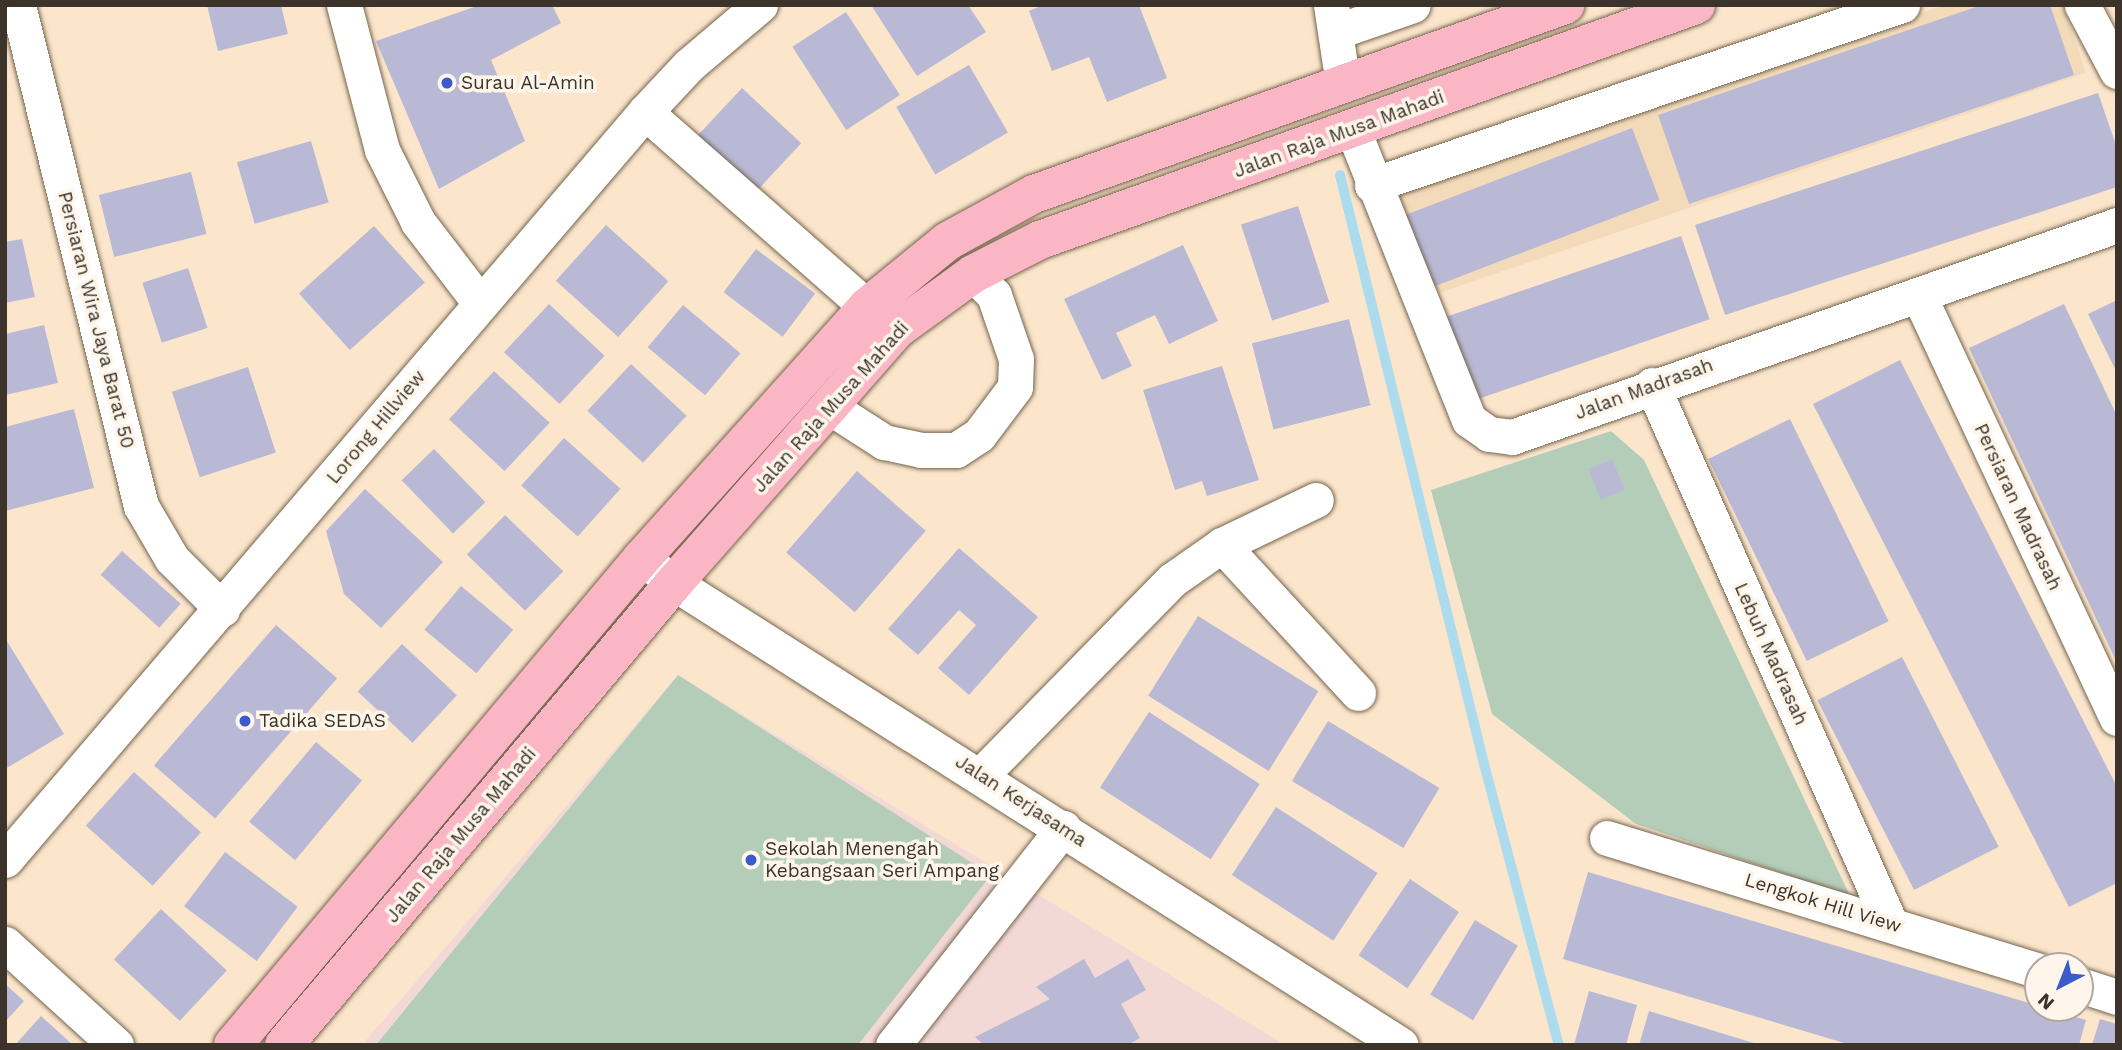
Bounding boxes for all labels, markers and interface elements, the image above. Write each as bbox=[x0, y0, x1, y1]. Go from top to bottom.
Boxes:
place label: Surau Al-Amin bbox=[461, 72, 596, 94]
marker: Surau Al-Amin bbox=[439, 75, 455, 91]
street label: Jalan Raja Musa Mahadi bbox=[1230, 85, 1448, 183]
street label: Persiaran Wira Jaya Barat 50 bbox=[53, 188, 139, 452]
street label: Jalan Raja Musa Mahadi bbox=[748, 316, 914, 498]
street label: Jalan Madrasah bbox=[1572, 353, 1716, 425]
street label: Lorong Hillview bbox=[322, 365, 430, 489]
street label: Persiaran Madrasah bbox=[1969, 420, 2067, 594]
street label: Lebuh Madrasah bbox=[1729, 579, 1813, 729]
place label: Tadika SEDAS bbox=[259, 710, 386, 732]
marker: Tadika SEDAS bbox=[237, 713, 253, 729]
street label: Jalan Raja Musa Mahadi bbox=[381, 742, 541, 928]
street label: Jalan Kerjasama bbox=[951, 750, 1091, 852]
place label: Sekolah Menengah Kebangsaan Seri Ampang bbox=[765, 838, 1000, 882]
marker: Sekolah Menengah Kebangsaan Seri Ampang bbox=[743, 852, 759, 868]
street label: Lengkok Hill View bbox=[1741, 868, 1905, 938]
north arrow bbox=[2024, 952, 2094, 1022]
text: N bbox=[2033, 988, 2059, 1015]

